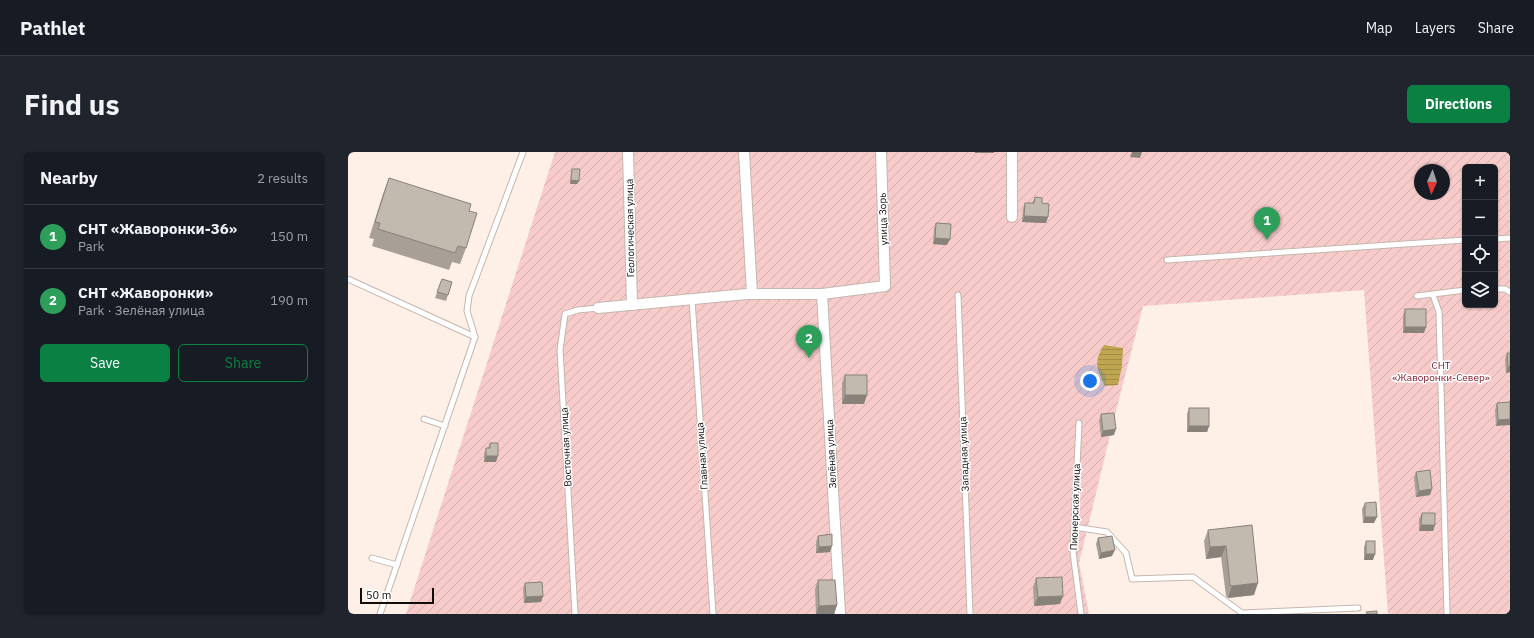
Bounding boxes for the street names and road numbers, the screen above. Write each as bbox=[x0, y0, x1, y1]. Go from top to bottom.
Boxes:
street label: Геологическая улица bbox=[623, 178, 637, 277]
street label: улица Зорь bbox=[876, 192, 890, 246]
street label: Восточная улица bbox=[557, 406, 575, 487]
street label: Западная улица bbox=[956, 416, 972, 492]
street label: Зелёная улица bbox=[823, 418, 839, 489]
street label: Главная улица bbox=[693, 421, 711, 490]
street label: Пионерская улица bbox=[1067, 463, 1083, 551]

